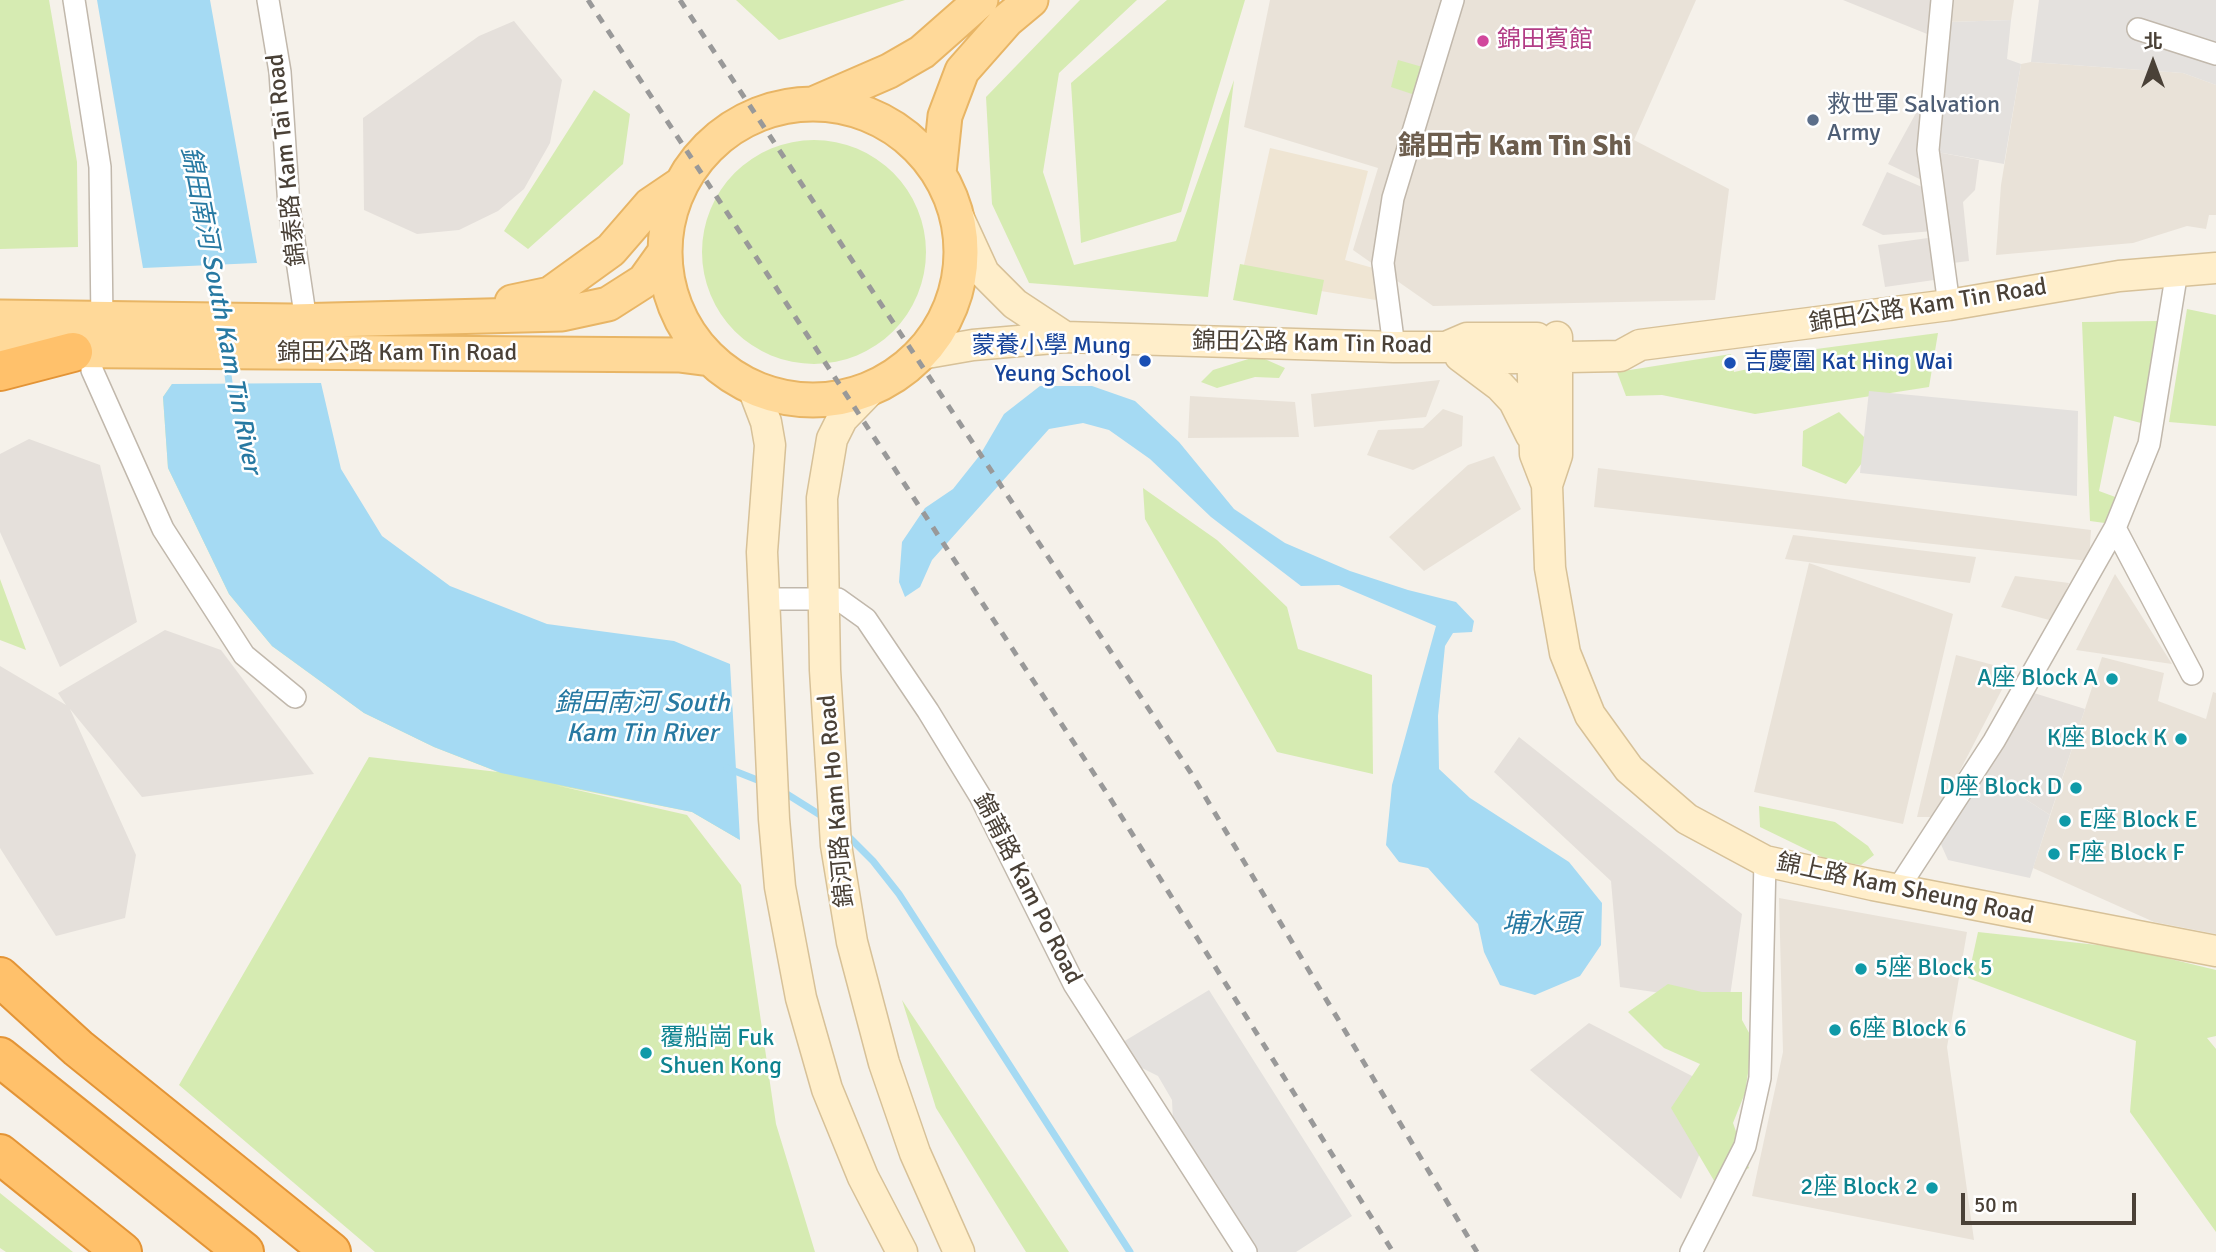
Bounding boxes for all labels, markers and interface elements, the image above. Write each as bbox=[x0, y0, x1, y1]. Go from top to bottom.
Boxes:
place label: 錦田賓館 bbox=[1497, 27, 1593, 55]
north arrow bbox=[2118, 28, 2188, 98]
text: 北 bbox=[2143, 30, 2163, 54]
marker: 錦田賓館 bbox=[1475, 33, 1491, 49]
street label: 錦泰路 Kam Tai Road bbox=[262, 52, 312, 268]
place label: 救世軍 Salvation Army bbox=[1827, 92, 2000, 148]
marker: 救世軍 Salvation Army bbox=[1805, 112, 1821, 128]
district label: 錦田市 Kam Tin Shi bbox=[1398, 131, 1632, 165]
water label: 錦田南河 South Kam Tin River bbox=[173, 144, 267, 476]
street label: 錦田公路 Kam Tin Road bbox=[1807, 273, 2049, 339]
street label: 錦田公路 Kam Tin Road bbox=[1192, 328, 1432, 360]
place label: 蒙養小學 Mung Yeung School bbox=[971, 333, 1131, 389]
street label: 錦田公路 Kam Tin Road bbox=[277, 340, 517, 368]
place label: 吉慶圍 Kat Hing Wai bbox=[1744, 349, 1953, 377]
marker: 蒙養小學 Mung Yeung School bbox=[1137, 353, 1153, 369]
marker: 吉慶圍 Kat Hing Wai bbox=[1722, 355, 1738, 371]
place label: A座 Block A bbox=[1977, 665, 2098, 693]
marker: A座 Block A bbox=[2104, 671, 2120, 687]
water label: 錦田南河 South Kam Tin River bbox=[554, 688, 730, 750]
street label: 錦河路 Kam Ho Road bbox=[813, 693, 861, 909]
place label: K座 Block K bbox=[2047, 725, 2167, 753]
marker: K座 Block K bbox=[2173, 731, 2189, 747]
place label: D座 Block D bbox=[1939, 774, 2062, 802]
marker: D座 Block D bbox=[2068, 780, 2084, 796]
street label: 錦莆路 Kam Po Road bbox=[966, 789, 1088, 989]
place label: E座 Block E bbox=[2079, 807, 2198, 835]
marker: E座 Block E bbox=[2057, 813, 2073, 829]
place label: F座 Block F bbox=[2068, 840, 2185, 868]
marker: F座 Block F bbox=[2046, 846, 2062, 862]
street label: 錦上路 Kam Sheung Road bbox=[1774, 849, 2036, 931]
water label: 埔水頭 bbox=[1502, 909, 1580, 941]
place label: 5座 Block 5 bbox=[1875, 955, 1993, 983]
marker: 5座 Block 5 bbox=[1853, 961, 1869, 977]
place label: 6座 Block 6 bbox=[1849, 1016, 1967, 1044]
marker: 6座 Block 6 bbox=[1827, 1022, 1843, 1038]
place label: 覆船崗 Fuk Shuen Kong bbox=[660, 1025, 782, 1081]
marker: 覆船崗 Fuk Shuen Kong bbox=[638, 1045, 654, 1061]
place label: 2座 Block 2 bbox=[1800, 1174, 1918, 1202]
scale bar bbox=[1964, 1178, 2139, 1222]
marker: 2座 Block 2 bbox=[1924, 1180, 1940, 1196]
text: 50 m bbox=[1974, 1192, 2018, 1218]

